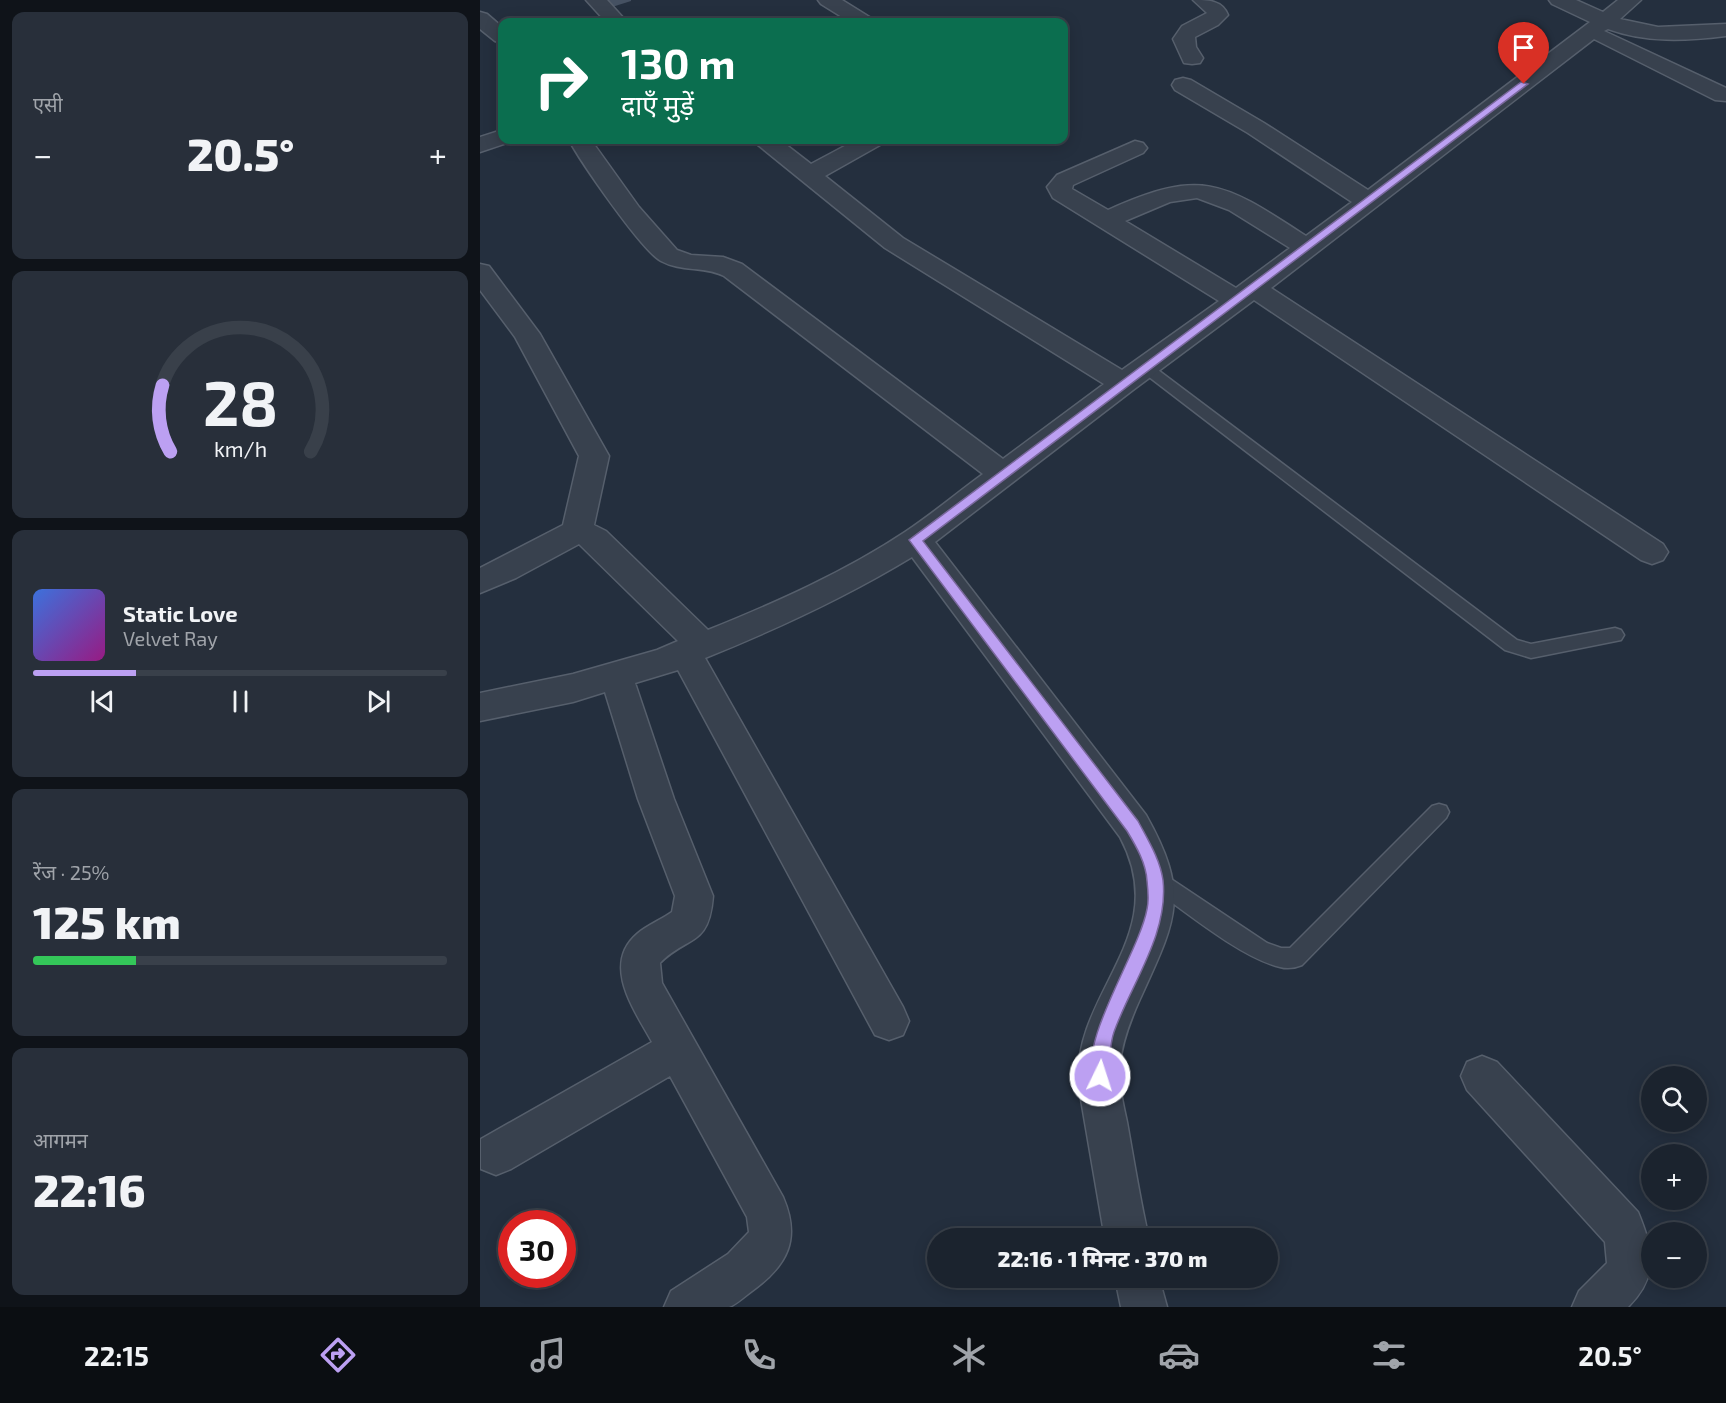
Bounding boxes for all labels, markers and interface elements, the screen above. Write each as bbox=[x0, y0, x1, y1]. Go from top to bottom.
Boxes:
pin bbox=[1498, 22, 1549, 84]
icon: arrive bbox=[1507, 31, 1540, 64]
text: 130 m bbox=[621, 37, 736, 87]
icon: right bbox=[522, 42, 600, 120]
text: दाएँ मुड़ें bbox=[621, 88, 694, 120]
text: एसी bbox=[33, 92, 63, 116]
text: 20.5° bbox=[187, 126, 294, 180]
text: − bbox=[33, 134, 52, 174]
text: + bbox=[429, 134, 447, 174]
text: 28 bbox=[202, 364, 278, 439]
text: km/h bbox=[213, 436, 267, 461]
text: Static Love bbox=[123, 600, 238, 626]
text: Velvet Ray bbox=[123, 626, 218, 650]
icon: previous bbox=[86, 685, 119, 718]
icon: pause bbox=[224, 685, 257, 718]
icon: next bbox=[362, 685, 395, 718]
text: रेंज · 25% bbox=[33, 860, 110, 884]
text: 125 km bbox=[33, 894, 181, 948]
position arrow bbox=[1068, 1044, 1132, 1108]
map controls bbox=[1641, 1066, 1707, 1288]
button: search bbox=[1641, 1066, 1707, 1132]
text: आगमन bbox=[33, 1128, 88, 1152]
button: + bbox=[1641, 1144, 1707, 1210]
text: 22:16 bbox=[33, 1162, 146, 1216]
speed limit sign: 30 bbox=[498, 1210, 576, 1288]
button: − bbox=[1641, 1222, 1707, 1288]
text: 22:16 · 1 मिनट · 370 m bbox=[998, 1245, 1207, 1271]
icon: directions bbox=[317, 1334, 359, 1376]
icon: music bbox=[527, 1334, 569, 1376]
icon: phone bbox=[738, 1334, 780, 1376]
icon: climate bbox=[948, 1334, 990, 1376]
icon: car bbox=[1158, 1334, 1200, 1376]
icon: filters bbox=[1368, 1334, 1410, 1376]
text: 22:15 bbox=[84, 1339, 149, 1371]
text: 20.5° bbox=[1578, 1339, 1642, 1371]

